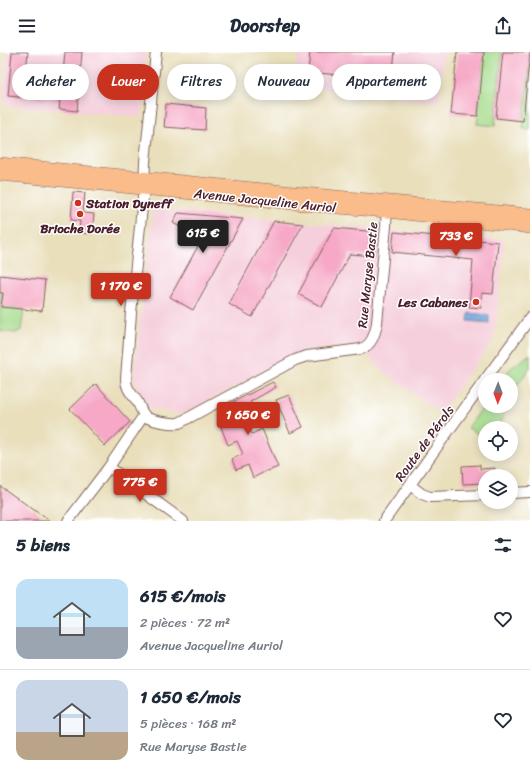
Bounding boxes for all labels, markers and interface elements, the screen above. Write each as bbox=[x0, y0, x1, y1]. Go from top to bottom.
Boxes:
text: Doorstep bbox=[230, 10, 300, 42]
icon: menu bbox=[16, 15, 38, 37]
icon: share bbox=[492, 15, 514, 37]
chip: Acheter bbox=[12, 64, 89, 100]
chip: Louer bbox=[97, 64, 159, 100]
chip: Filtres bbox=[167, 64, 236, 100]
chip: Nouveau bbox=[244, 64, 324, 100]
chip: Appartement bbox=[332, 64, 441, 100]
street label: Avenue Jacqueline Auriol bbox=[192, 181, 337, 219]
place label: Station Dyneff bbox=[85, 192, 175, 215]
marker: Station Dyneff bbox=[73, 198, 83, 208]
marker: Brioche Dorée bbox=[75, 209, 85, 219]
place label: Brioche Dorée bbox=[40, 217, 120, 240]
pin: 615 € bbox=[175, 220, 231, 254]
street label: Rue Maryse Bastie bbox=[350, 220, 385, 329]
text: 615 € bbox=[187, 221, 219, 244]
pin: 733 € bbox=[428, 223, 484, 257]
text: 733 € bbox=[439, 224, 473, 247]
pin: 1 170 € bbox=[84, 273, 158, 307]
text: 1 170 € bbox=[100, 274, 142, 297]
place label: Les Cabanes bbox=[398, 291, 469, 314]
marker: Les Cabanes bbox=[471, 297, 481, 307]
north arrow bbox=[478, 373, 518, 413]
map controls bbox=[478, 373, 518, 509]
street label: Route de Pérols bbox=[389, 400, 460, 486]
pin: 1 650 € bbox=[211, 402, 285, 436]
text: 1 650 € bbox=[226, 403, 270, 426]
button: locate bbox=[478, 421, 518, 461]
pin: 775 € bbox=[112, 469, 168, 503]
button: layers bbox=[478, 469, 518, 509]
text: 775 € bbox=[123, 470, 157, 493]
text: 5 biens bbox=[16, 530, 70, 560]
icon: filters bbox=[492, 534, 514, 556]
text: 615 €/mois bbox=[140, 581, 226, 611]
icon: home bbox=[48, 595, 96, 643]
icon: heart bbox=[492, 608, 514, 630]
text: 2 pièces · 72 m² bbox=[140, 611, 230, 634]
text: Avenue Jacqueline Auriol bbox=[140, 634, 283, 657]
text: 1 650 €/mois bbox=[140, 682, 241, 712]
icon: home bbox=[48, 696, 96, 744]
icon: heart bbox=[492, 709, 514, 731]
text: 5 pièces · 168 m² bbox=[140, 712, 236, 735]
text: Rue Maryse Bastie bbox=[140, 735, 247, 758]

